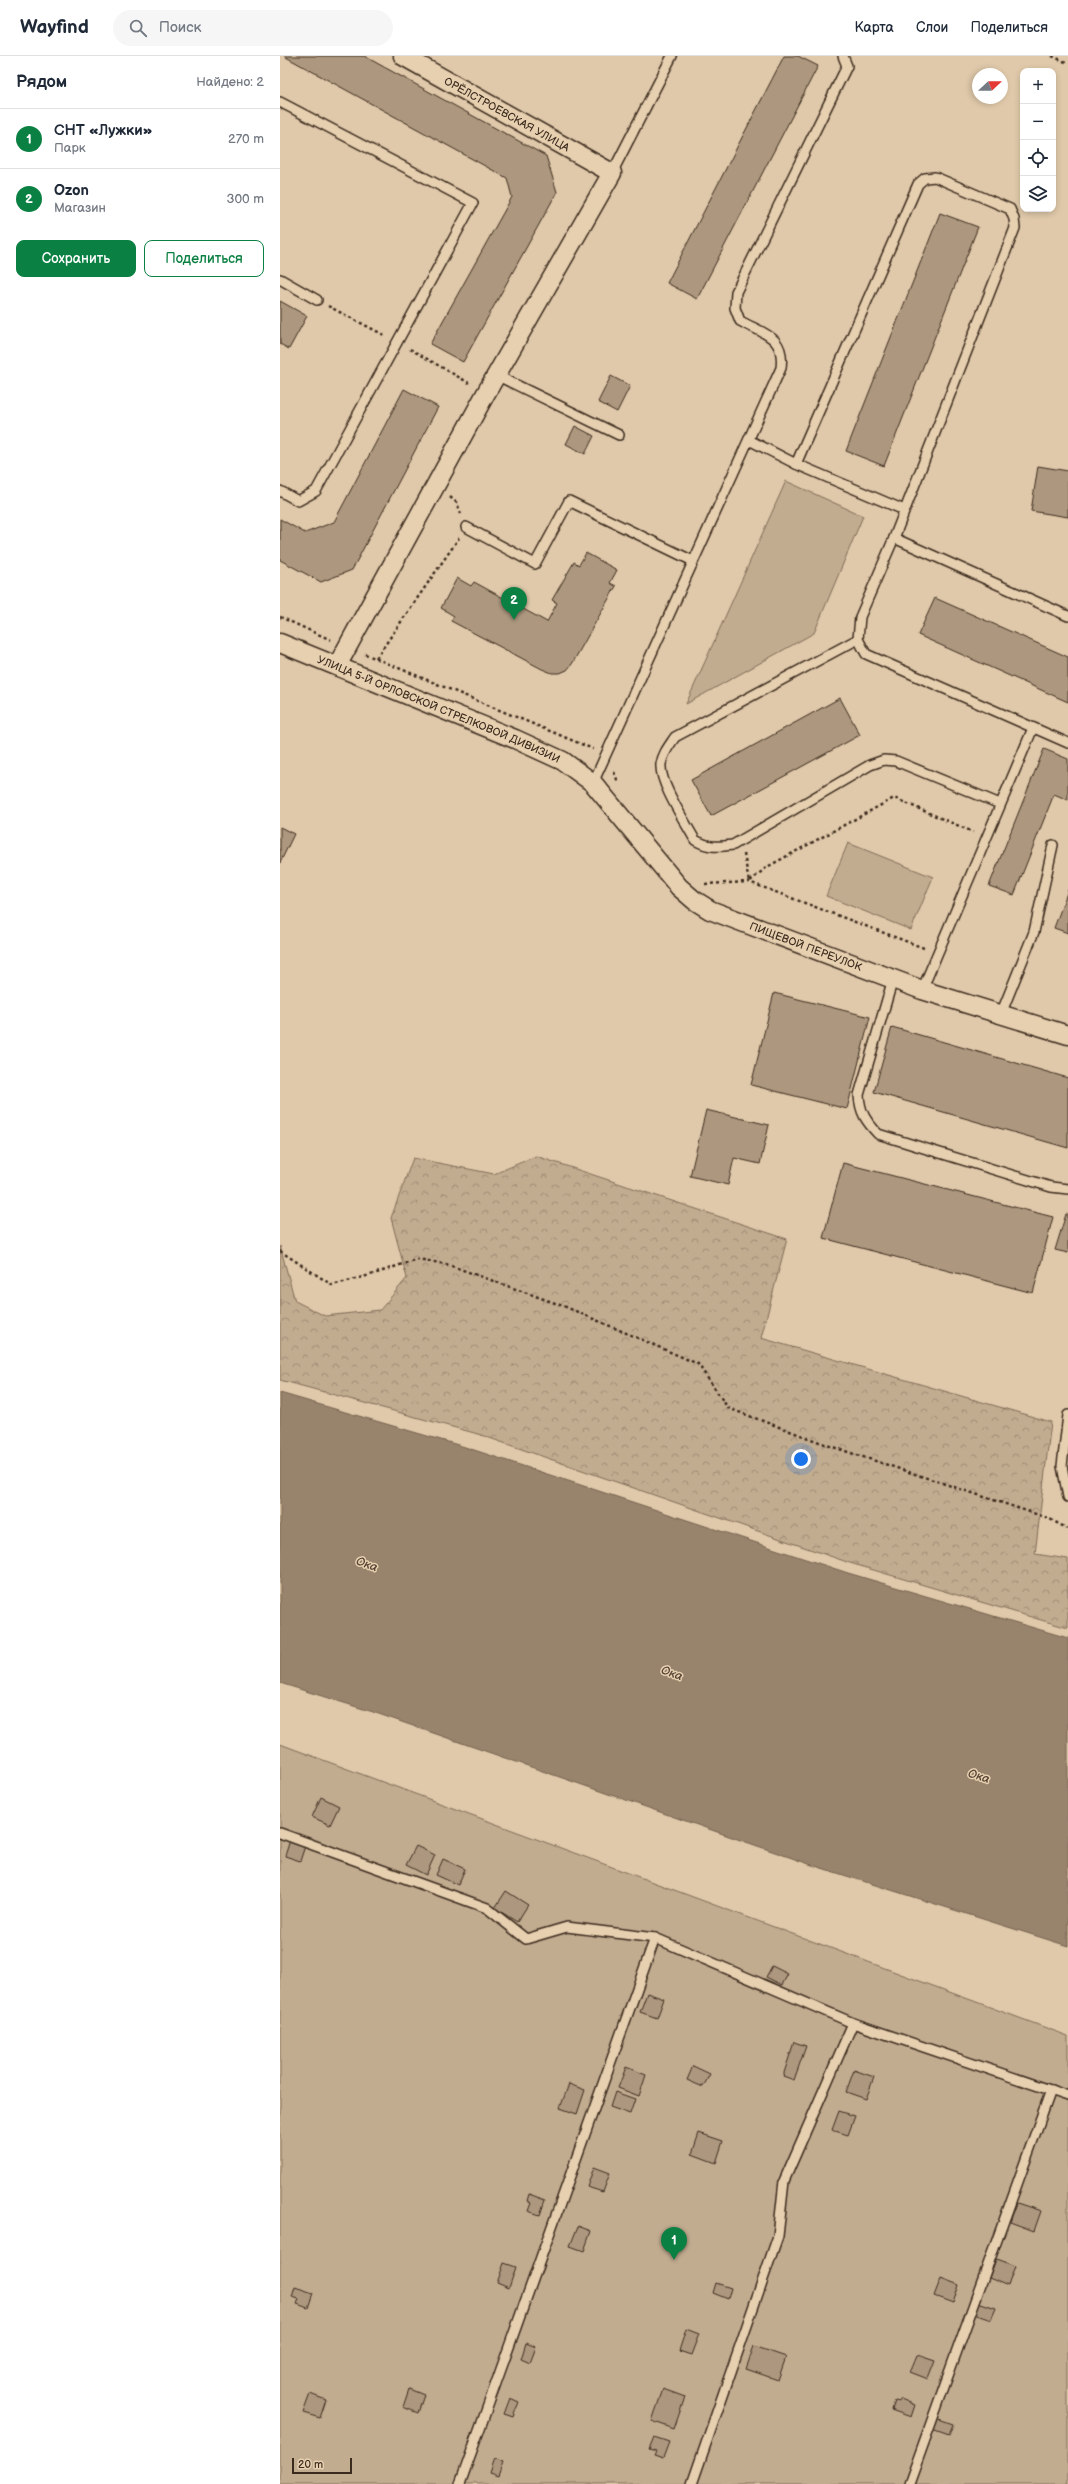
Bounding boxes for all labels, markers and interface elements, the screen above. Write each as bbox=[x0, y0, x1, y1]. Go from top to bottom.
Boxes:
search box bbox=[113, 10, 393, 46]
text: Wayfind bbox=[20, 16, 89, 39]
icon: search bbox=[127, 17, 149, 39]
text: Поиск bbox=[159, 18, 202, 37]
text: Карта bbox=[854, 19, 894, 36]
text: Слои bbox=[916, 19, 948, 36]
text: Поделиться bbox=[970, 19, 1048, 36]
north arrow bbox=[972, 68, 1008, 104]
map controls bbox=[1020, 68, 1056, 212]
button: + bbox=[1020, 68, 1056, 104]
text: Рядом bbox=[16, 72, 67, 92]
text: Найдено: 2 bbox=[196, 74, 264, 90]
street label: ОРЁЛСТРОЕВСКАЯ УЛИЦА bbox=[442, 74, 573, 155]
button: − bbox=[1020, 104, 1056, 140]
text: СНТ «Лужки» bbox=[54, 121, 152, 140]
text: 1 bbox=[26, 131, 32, 147]
text: 270 m bbox=[228, 131, 264, 147]
text: Парк bbox=[54, 140, 86, 156]
button: locate bbox=[1020, 140, 1056, 176]
button: layers bbox=[1020, 176, 1056, 212]
text: Ozon bbox=[54, 181, 89, 200]
text: 2 bbox=[25, 191, 33, 207]
text: 300 m bbox=[226, 191, 264, 207]
text: Магазин bbox=[54, 200, 106, 216]
button: Сохранить bbox=[16, 240, 136, 277]
button: Поделиться bbox=[144, 240, 264, 277]
pin: 2 bbox=[501, 587, 527, 620]
street label: УЛИЦА 5-Й ОРЛОВСКОЙ СТРЕЛКОВОЙ ДИВИЗИИ bbox=[315, 653, 562, 766]
street label: ПИЩЕВОЙ ПЕРЕУЛОК bbox=[748, 920, 865, 974]
your location bbox=[791, 1449, 811, 1469]
water label: Ока bbox=[354, 1554, 380, 1575]
water label: Ока bbox=[659, 1663, 685, 1684]
water label: Ока bbox=[966, 1766, 992, 1787]
pin: 1 bbox=[661, 2227, 687, 2260]
scale bar bbox=[292, 2456, 352, 2475]
text: 20 m bbox=[298, 2458, 323, 2471]

